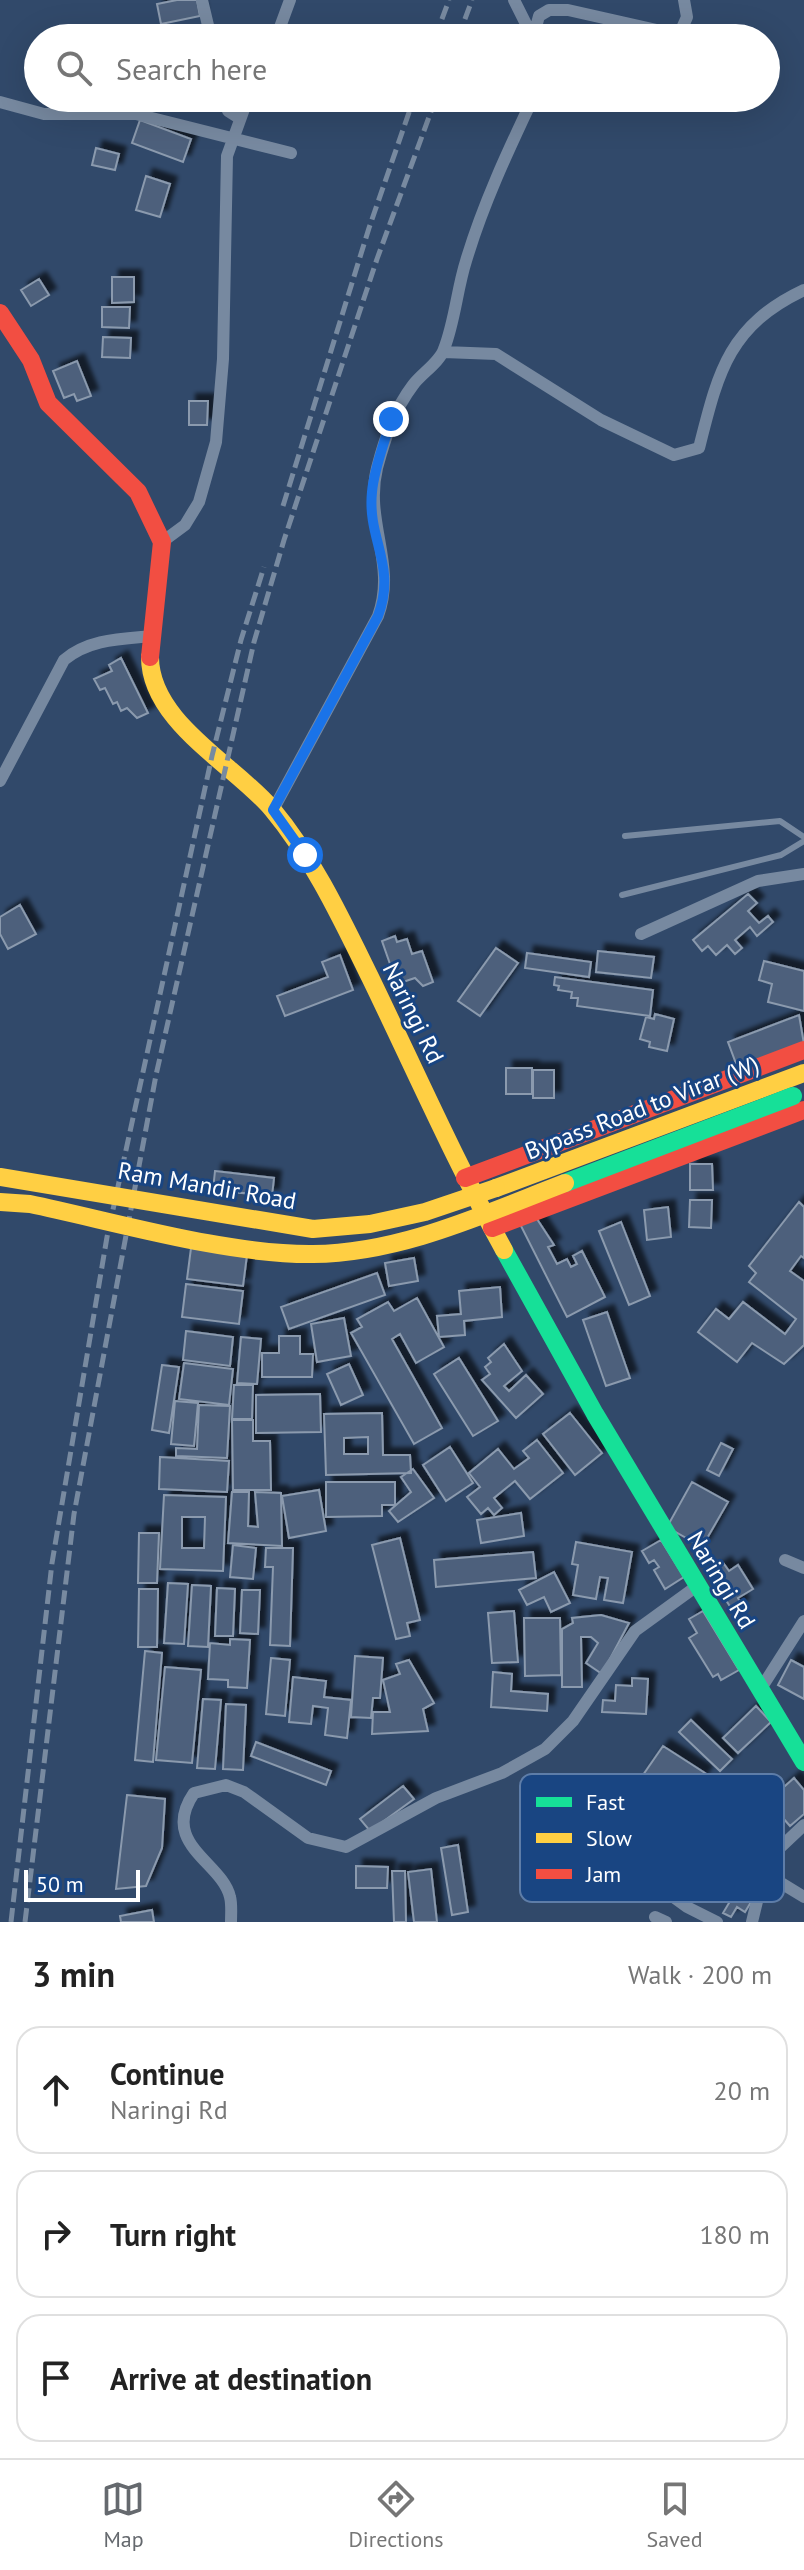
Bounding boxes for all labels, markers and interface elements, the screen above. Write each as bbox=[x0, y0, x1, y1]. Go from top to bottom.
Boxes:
search box bbox=[24, 24, 780, 112]
icon: search bbox=[52, 46, 96, 90]
text: Search here bbox=[116, 49, 267, 88]
route end bbox=[373, 401, 409, 437]
route start bbox=[287, 837, 323, 873]
street label: Naringi Rd bbox=[376, 957, 451, 1068]
street label: Bypass Road to Virar (W) bbox=[520, 1049, 763, 1167]
street label: Ram Mandir Road bbox=[115, 1155, 299, 1216]
street label: Naringi Rd bbox=[680, 1525, 763, 1634]
legend bbox=[520, 1774, 784, 1902]
text: Fast bbox=[586, 1788, 626, 1816]
text: Slow bbox=[586, 1824, 632, 1852]
text: Jam bbox=[585, 1860, 621, 1888]
scale bar bbox=[24, 1866, 140, 1902]
text: 50 m bbox=[36, 1870, 84, 1898]
text: 3 min bbox=[32, 1952, 115, 1996]
text: Walk · 200 m bbox=[628, 1958, 772, 1991]
text: Continue bbox=[110, 2054, 224, 2093]
icon: ahead bbox=[34, 2068, 78, 2112]
text: 20 m bbox=[714, 2074, 770, 2107]
text: Naringi Rd bbox=[110, 2093, 228, 2126]
icon: right bbox=[34, 2212, 78, 2256]
text: Turn right bbox=[110, 2215, 236, 2254]
text: 180 m bbox=[699, 2218, 770, 2251]
icon: arrive bbox=[34, 2356, 78, 2400]
text: Arrive at destination bbox=[110, 2359, 372, 2398]
tab: Map bbox=[101, 2477, 145, 2553]
tab: Directions bbox=[348, 2477, 444, 2553]
tab: Saved bbox=[647, 2477, 702, 2553]

